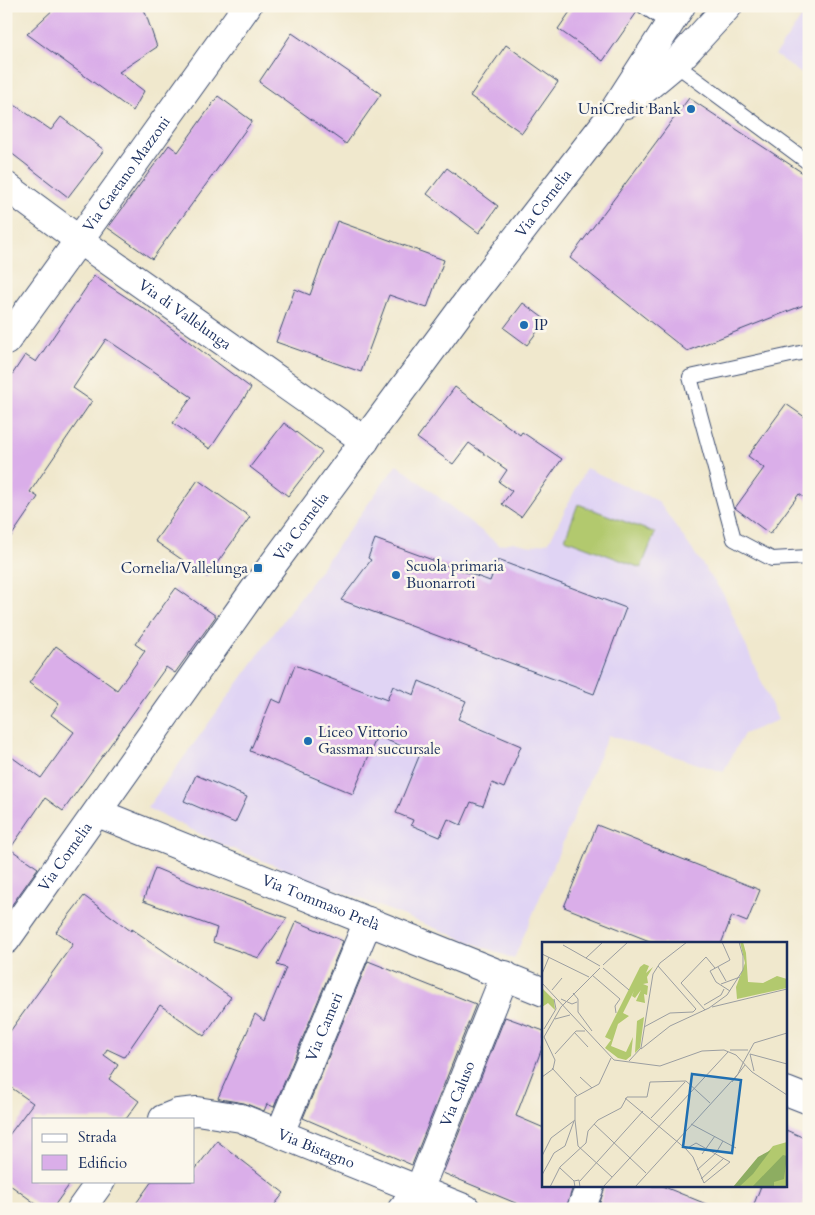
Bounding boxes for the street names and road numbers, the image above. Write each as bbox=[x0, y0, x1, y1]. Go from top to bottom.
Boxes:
street label: Via Gaetano Mazzoni bbox=[78, 112, 175, 236]
street label: Via Cornelia bbox=[511, 165, 576, 241]
street label: Via di Vallelunga bbox=[134, 275, 236, 354]
street label: Via Cornelia bbox=[269, 488, 333, 565]
street label: Via Cornelia bbox=[33, 818, 97, 896]
street label: Via Tommaso Prelà bbox=[259, 870, 383, 935]
street label: Via Cameri bbox=[301, 989, 347, 1064]
street label: Via Caluso bbox=[435, 1058, 480, 1130]
street label: Via Bistagno bbox=[275, 1124, 358, 1173]

